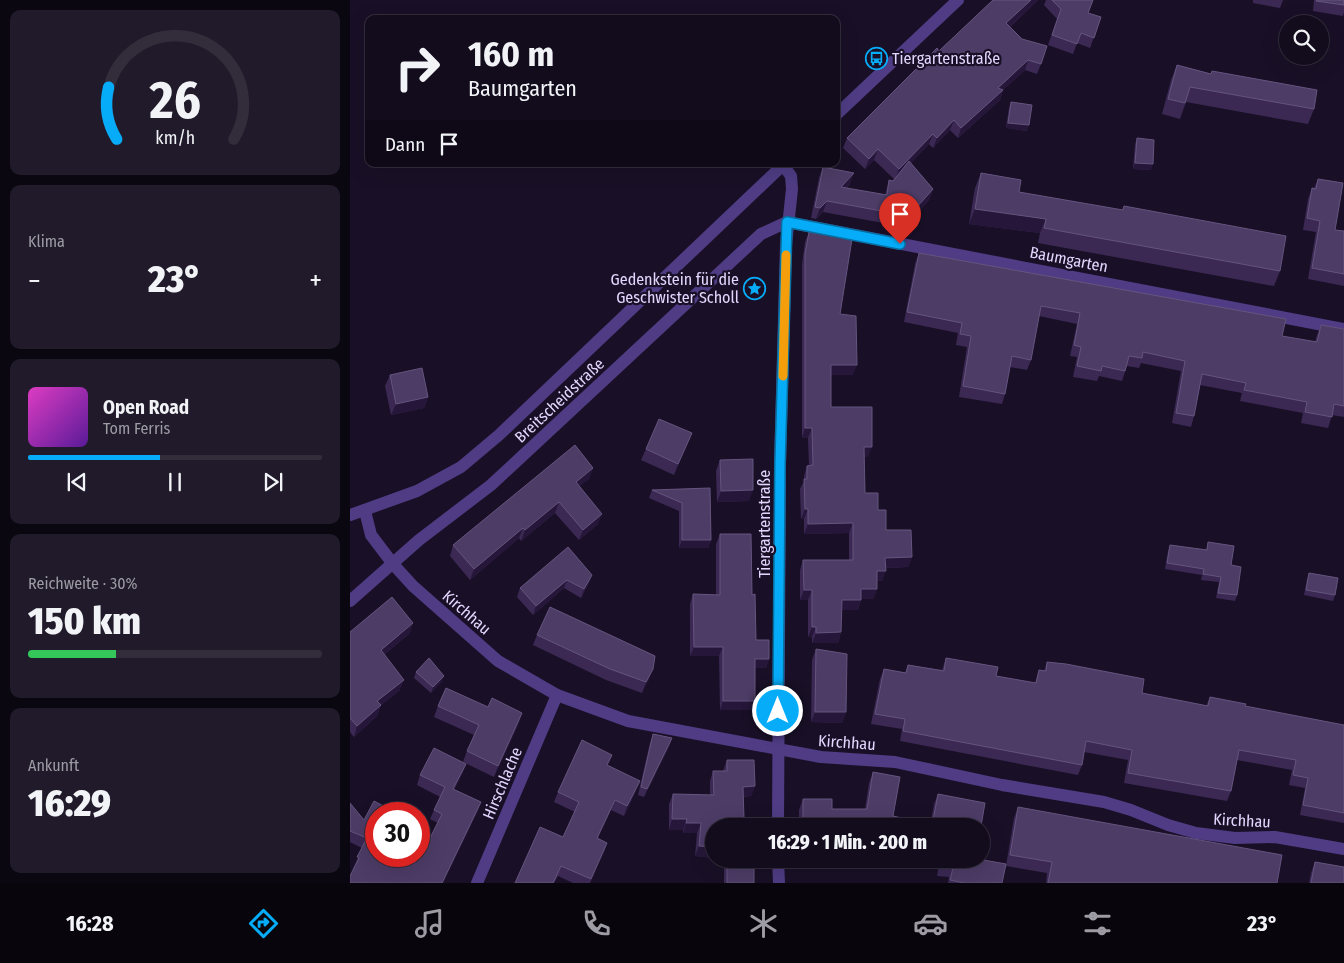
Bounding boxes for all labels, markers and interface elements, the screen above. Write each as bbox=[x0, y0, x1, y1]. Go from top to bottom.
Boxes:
map controls bbox=[1279, 15, 1329, 65]
button: search bbox=[1279, 15, 1329, 65]
text: 160 m bbox=[468, 33, 554, 75]
icon: right bbox=[385, 35, 450, 100]
bus stop icon: Tiergartenstraße bbox=[864, 46, 888, 70]
place label: Tiergartenstraße bbox=[892, 49, 1000, 68]
text: 26 bbox=[148, 69, 201, 132]
text: Baumgarten bbox=[468, 75, 577, 102]
text: km/h bbox=[155, 127, 195, 149]
icon: arrive bbox=[435, 130, 463, 158]
text: Dann bbox=[385, 133, 425, 156]
pin bbox=[879, 193, 921, 244]
icon: arrive bbox=[886, 200, 914, 228]
text: Klima bbox=[28, 232, 65, 251]
street label: Baumgarten bbox=[1028, 243, 1110, 276]
text: 23° bbox=[148, 256, 202, 302]
text: − bbox=[28, 264, 41, 297]
text: + bbox=[309, 264, 322, 297]
place label: Gedenkstein für die Geschwister Scholl bbox=[611, 270, 739, 307]
place icon: Gedenkstein für die Geschwister Scholl bbox=[743, 276, 767, 300]
street label: Breitscheidstraße bbox=[511, 354, 608, 447]
text: Open Road bbox=[103, 396, 189, 419]
text: Tom Ferris bbox=[103, 419, 170, 438]
icon: previous bbox=[63, 468, 91, 496]
icon: pause bbox=[161, 468, 189, 496]
icon: next bbox=[259, 468, 287, 496]
street label: Tiergartenstraße bbox=[755, 470, 774, 578]
text: Reichweite · 30% bbox=[28, 574, 137, 593]
street label: Kirchhau bbox=[439, 586, 495, 638]
text: 150 km bbox=[28, 598, 141, 644]
position arrow bbox=[751, 684, 803, 736]
street label: Kirchhau bbox=[818, 731, 876, 754]
street label: Hirschlache bbox=[479, 744, 526, 822]
text: Ankunft bbox=[28, 756, 79, 775]
text: 16:29 bbox=[28, 780, 111, 826]
speed limit sign: 30 bbox=[365, 802, 430, 867]
street label: Kirchhau bbox=[1213, 810, 1271, 831]
text: 16:29 · 1 Min. · 200 m bbox=[768, 831, 927, 854]
icon: directions bbox=[246, 906, 281, 941]
icon: music bbox=[412, 906, 447, 941]
icon: phone bbox=[579, 906, 614, 941]
icon: climate bbox=[746, 906, 781, 941]
icon: car bbox=[913, 906, 948, 941]
icon: filters bbox=[1080, 906, 1115, 941]
text: 16:28 bbox=[66, 910, 114, 937]
text: 23° bbox=[1247, 910, 1278, 937]

